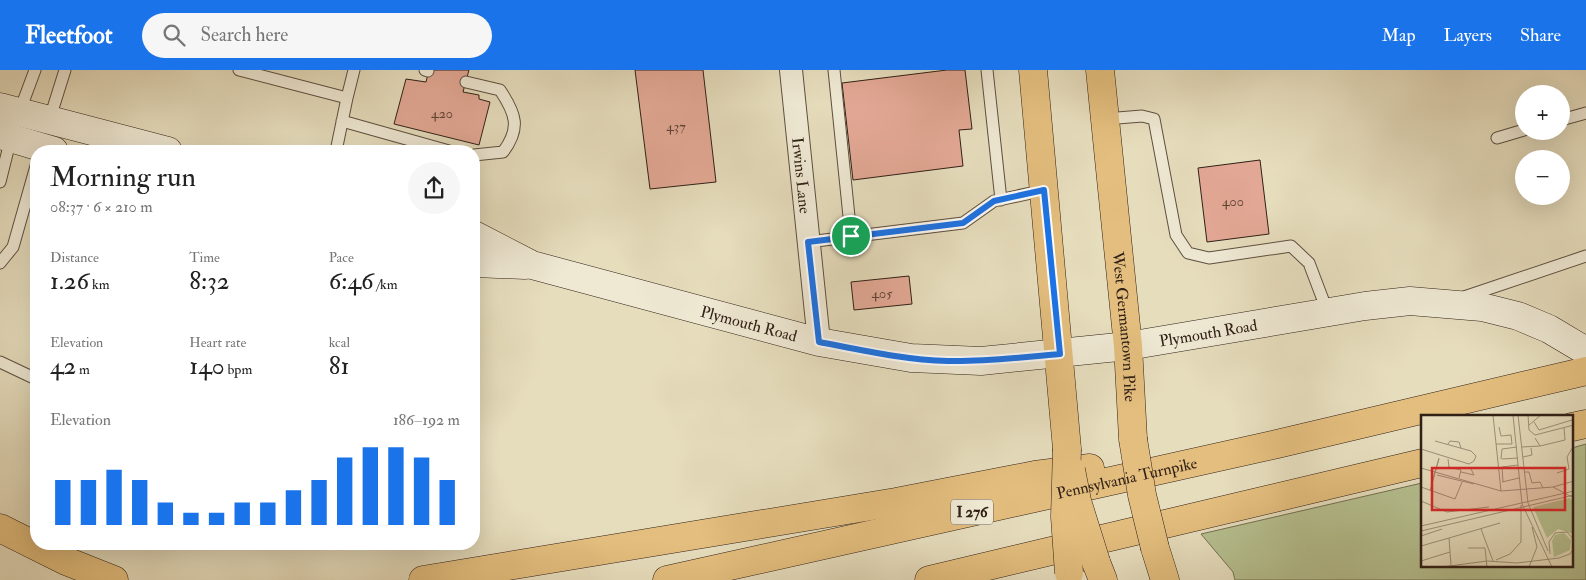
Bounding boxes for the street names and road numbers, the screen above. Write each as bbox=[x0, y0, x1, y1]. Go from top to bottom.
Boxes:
street label: Irwins Lane bbox=[787, 136, 815, 215]
street label: West Germantown Pike bbox=[1107, 250, 1140, 403]
street label: Plymouth Road bbox=[698, 302, 799, 347]
street label: Plymouth Road bbox=[1158, 315, 1259, 352]
street label: Pennsylvania Turnpike bbox=[1055, 453, 1199, 504]
road number: I 276 bbox=[951, 500, 993, 524]

